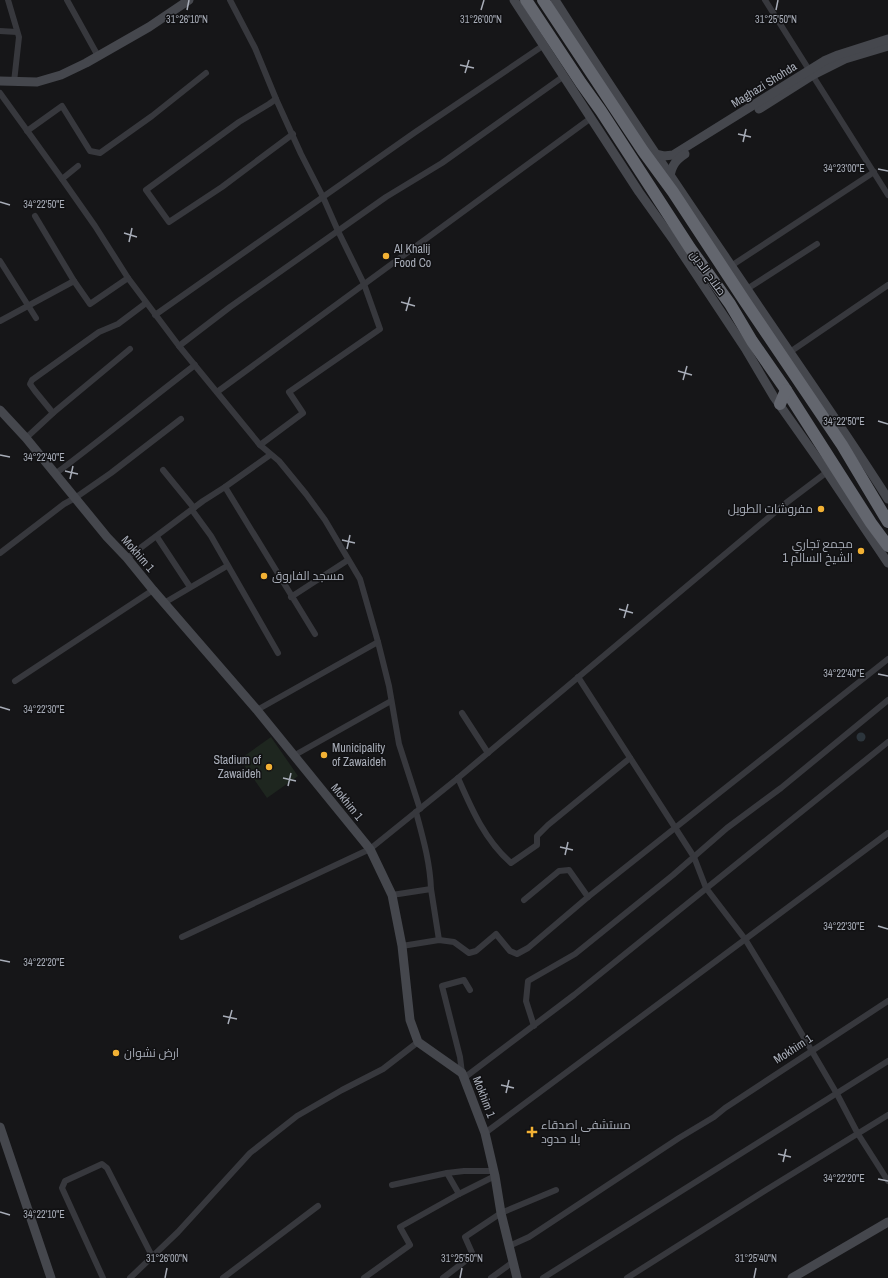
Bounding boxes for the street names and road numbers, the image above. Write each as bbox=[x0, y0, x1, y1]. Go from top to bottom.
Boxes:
street label: Maghazi Shohda bbox=[728, 58, 800, 111]
street label: صلاح الدين bbox=[686, 247, 730, 299]
street label: Mokhim 1 bbox=[118, 532, 159, 576]
street label: Mokhim 1 bbox=[327, 780, 367, 824]
street label: Mokhim 1 bbox=[771, 1030, 816, 1067]
street label: Mokhim 1 bbox=[469, 1074, 499, 1121]

